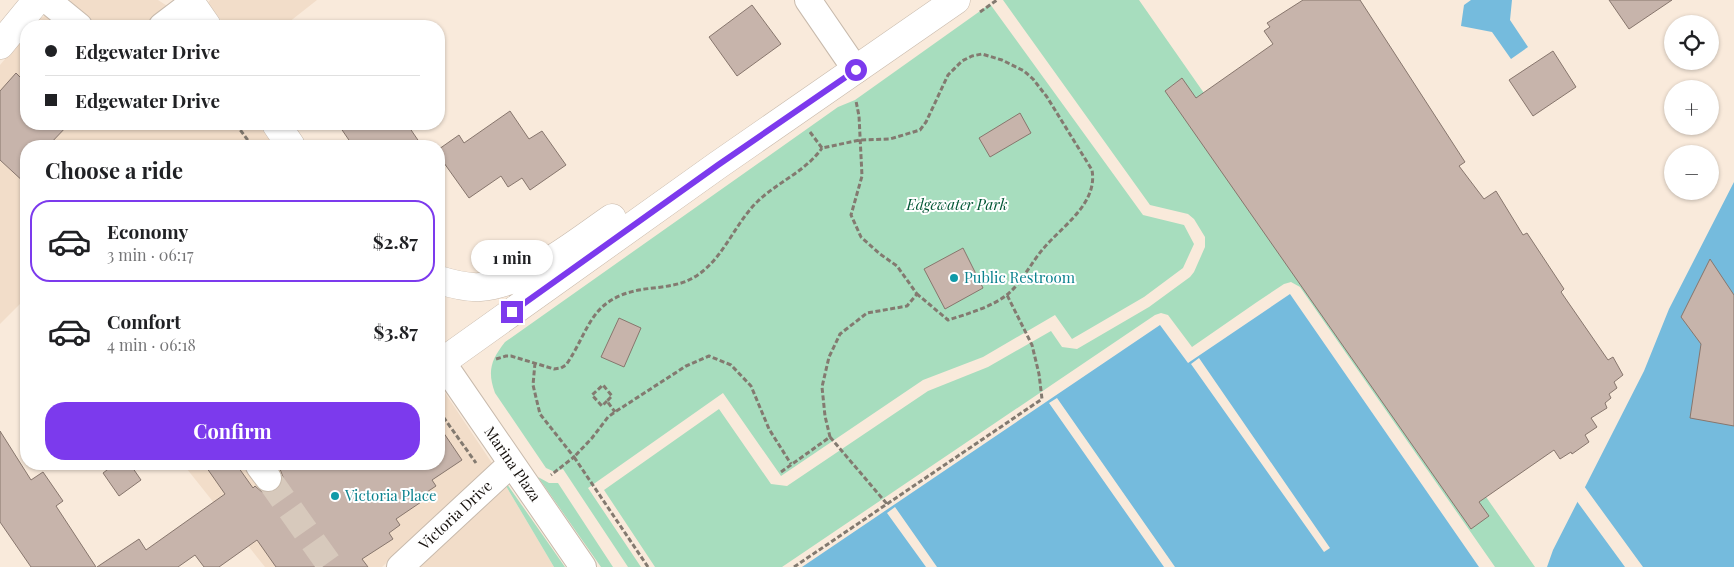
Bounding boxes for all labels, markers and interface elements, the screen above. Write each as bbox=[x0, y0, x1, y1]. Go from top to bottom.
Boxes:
map controls bbox=[1664, 15, 1719, 200]
button: locate bbox=[1664, 15, 1719, 70]
text: Edgewater Drive bbox=[75, 38, 220, 64]
route start bbox=[845, 59, 867, 81]
button: + bbox=[1664, 80, 1719, 135]
text: Edgewater Drive bbox=[75, 87, 220, 113]
button: − bbox=[1664, 145, 1719, 200]
text: Choose a ride bbox=[45, 155, 183, 185]
park label: Edgewater Park bbox=[906, 194, 1008, 214]
text: Economy bbox=[107, 218, 188, 244]
icon: car bbox=[47, 219, 92, 264]
text: $2.87 bbox=[373, 228, 418, 254]
callout: 1 min bbox=[471, 240, 553, 274]
text: 3 min · 06:17 bbox=[107, 244, 193, 265]
text: 1 min bbox=[492, 247, 532, 268]
place label: Public Restroom bbox=[964, 267, 1076, 287]
marker: Public Restroom bbox=[948, 272, 960, 284]
route end bbox=[501, 301, 523, 323]
text: Comfort bbox=[107, 308, 181, 334]
icon: car bbox=[47, 309, 92, 354]
text: $3.87 bbox=[373, 318, 418, 344]
text: 4 min · 06:18 bbox=[107, 334, 196, 355]
button: Confirm bbox=[45, 402, 420, 460]
street label: Marina Plaza bbox=[480, 422, 546, 505]
street label: Victoria Drive bbox=[413, 476, 496, 554]
place label: Victoria Place bbox=[344, 485, 437, 505]
marker: Victoria Place bbox=[329, 490, 341, 502]

